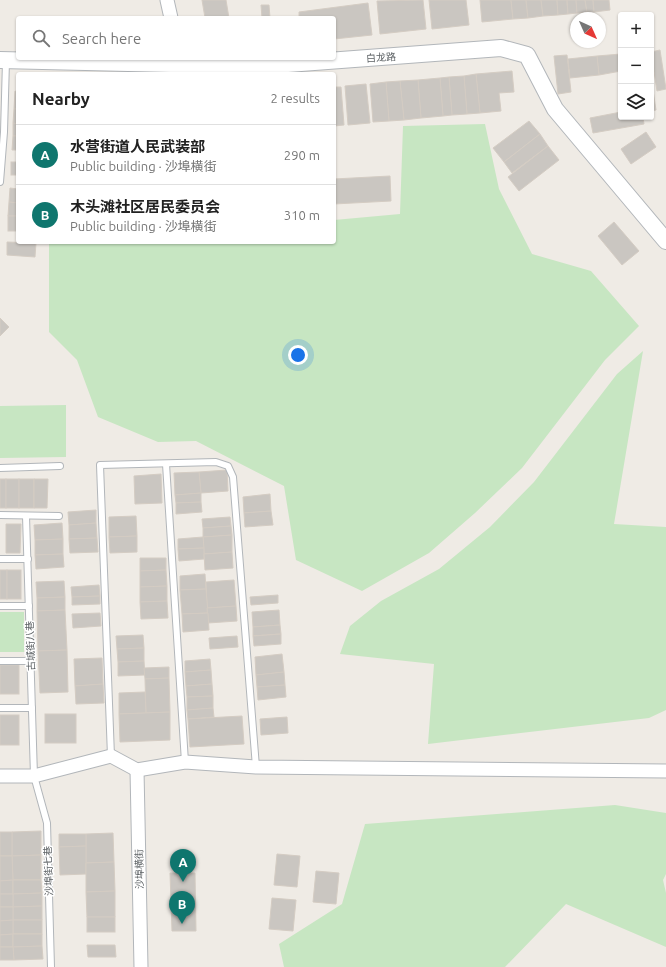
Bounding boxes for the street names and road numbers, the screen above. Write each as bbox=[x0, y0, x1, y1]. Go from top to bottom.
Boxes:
street label: 白龙路 bbox=[366, 51, 396, 64]
street label: 古城街八巷 bbox=[24, 621, 37, 671]
street label: 沙埠街七巷 bbox=[42, 846, 55, 896]
street label: 沙埠横街 bbox=[134, 849, 145, 889]

